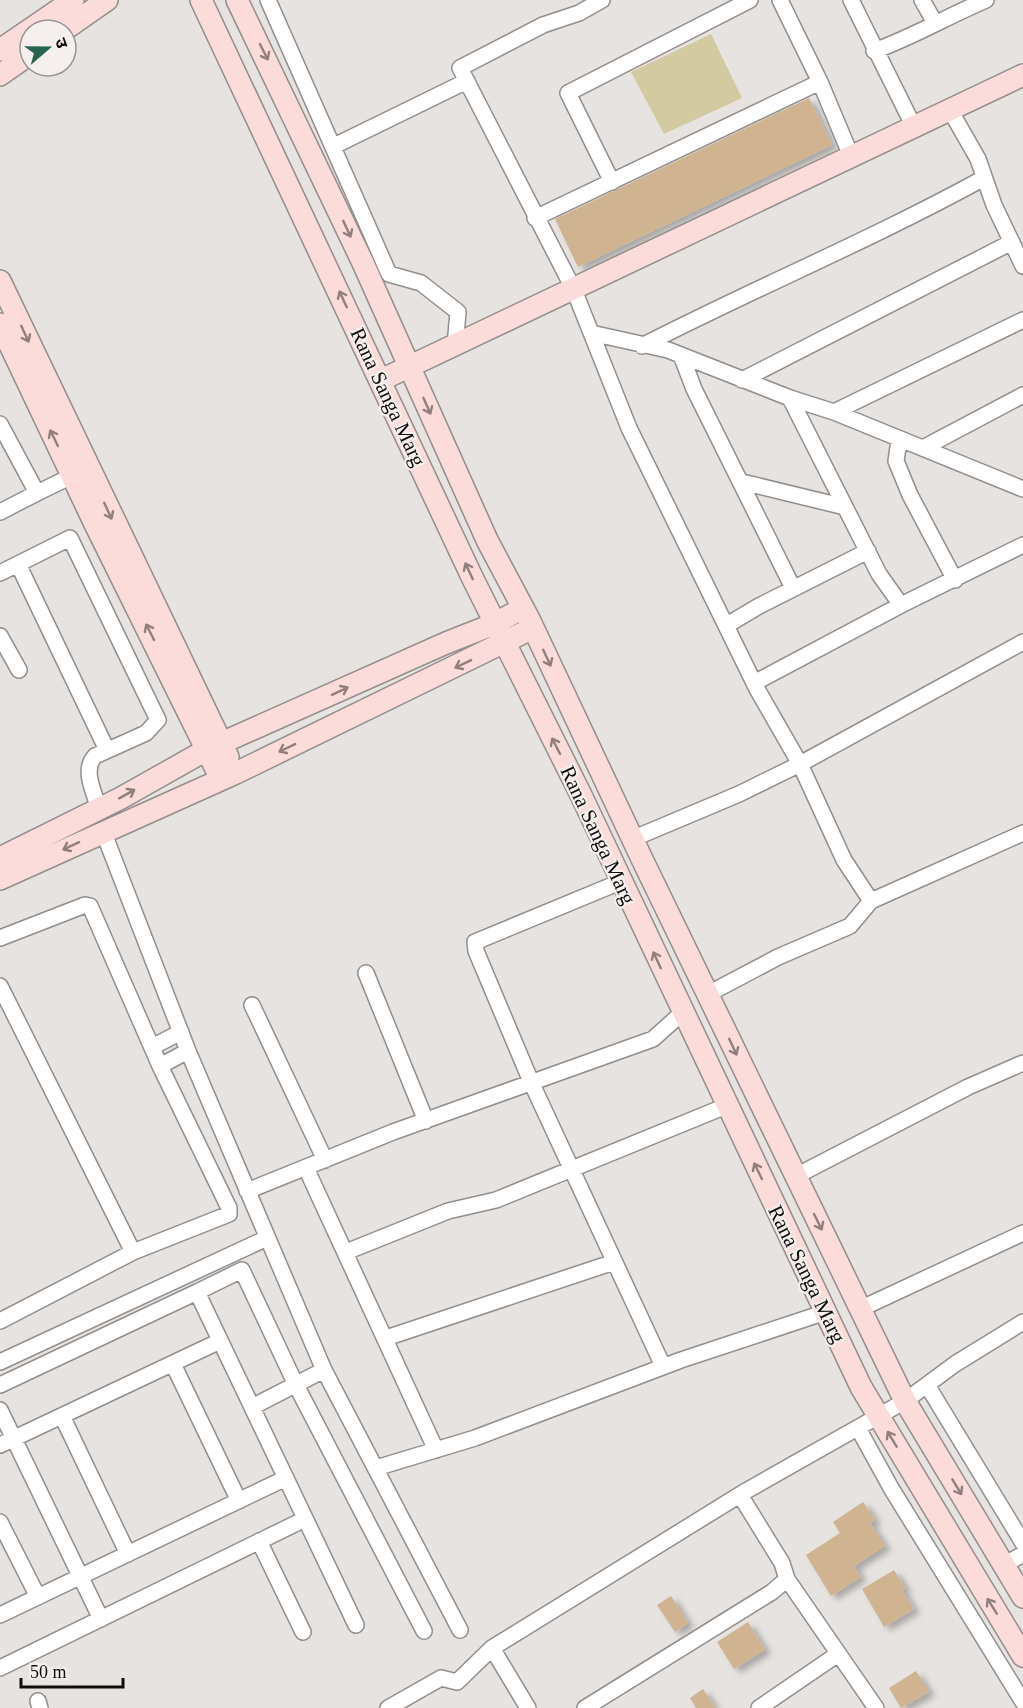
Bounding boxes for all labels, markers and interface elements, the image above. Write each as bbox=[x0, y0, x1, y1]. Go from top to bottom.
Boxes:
north arrow bbox=[18, 18, 78, 78]
text: उ bbox=[52, 36, 71, 51]
one-way arrow bbox=[258, 43, 270, 61]
one-way arrow bbox=[341, 219, 353, 237]
one-way arrow bbox=[336, 291, 348, 309]
street label: Rana Sanga Marg bbox=[345, 324, 431, 471]
one-way arrow bbox=[20, 325, 32, 343]
one-way arrow bbox=[422, 397, 434, 415]
one-way arrow bbox=[48, 430, 60, 448]
one-way arrow bbox=[103, 501, 115, 519]
one-way arrow bbox=[463, 563, 475, 581]
one-way arrow bbox=[144, 624, 156, 641]
one-way arrow bbox=[542, 648, 554, 666]
one-way arrow bbox=[454, 659, 472, 671]
one-way arrow bbox=[331, 685, 349, 696]
one-way arrow bbox=[549, 737, 561, 755]
one-way arrow bbox=[278, 742, 296, 754]
street label: Rana Sanga Marg bbox=[555, 762, 641, 909]
one-way arrow bbox=[118, 788, 136, 799]
one-way arrow bbox=[63, 841, 81, 852]
one-way arrow bbox=[651, 952, 663, 970]
one-way arrow bbox=[727, 1037, 739, 1055]
one-way arrow bbox=[751, 1162, 763, 1180]
street label: Rana Sanga Marg bbox=[763, 1201, 851, 1347]
one-way arrow bbox=[813, 1212, 825, 1230]
one-way arrow bbox=[886, 1431, 898, 1448]
one-way arrow bbox=[951, 1478, 963, 1495]
one-way arrow bbox=[986, 1598, 998, 1615]
scale bar bbox=[21, 1651, 123, 1689]
text: 50 m bbox=[30, 1662, 67, 1682]

